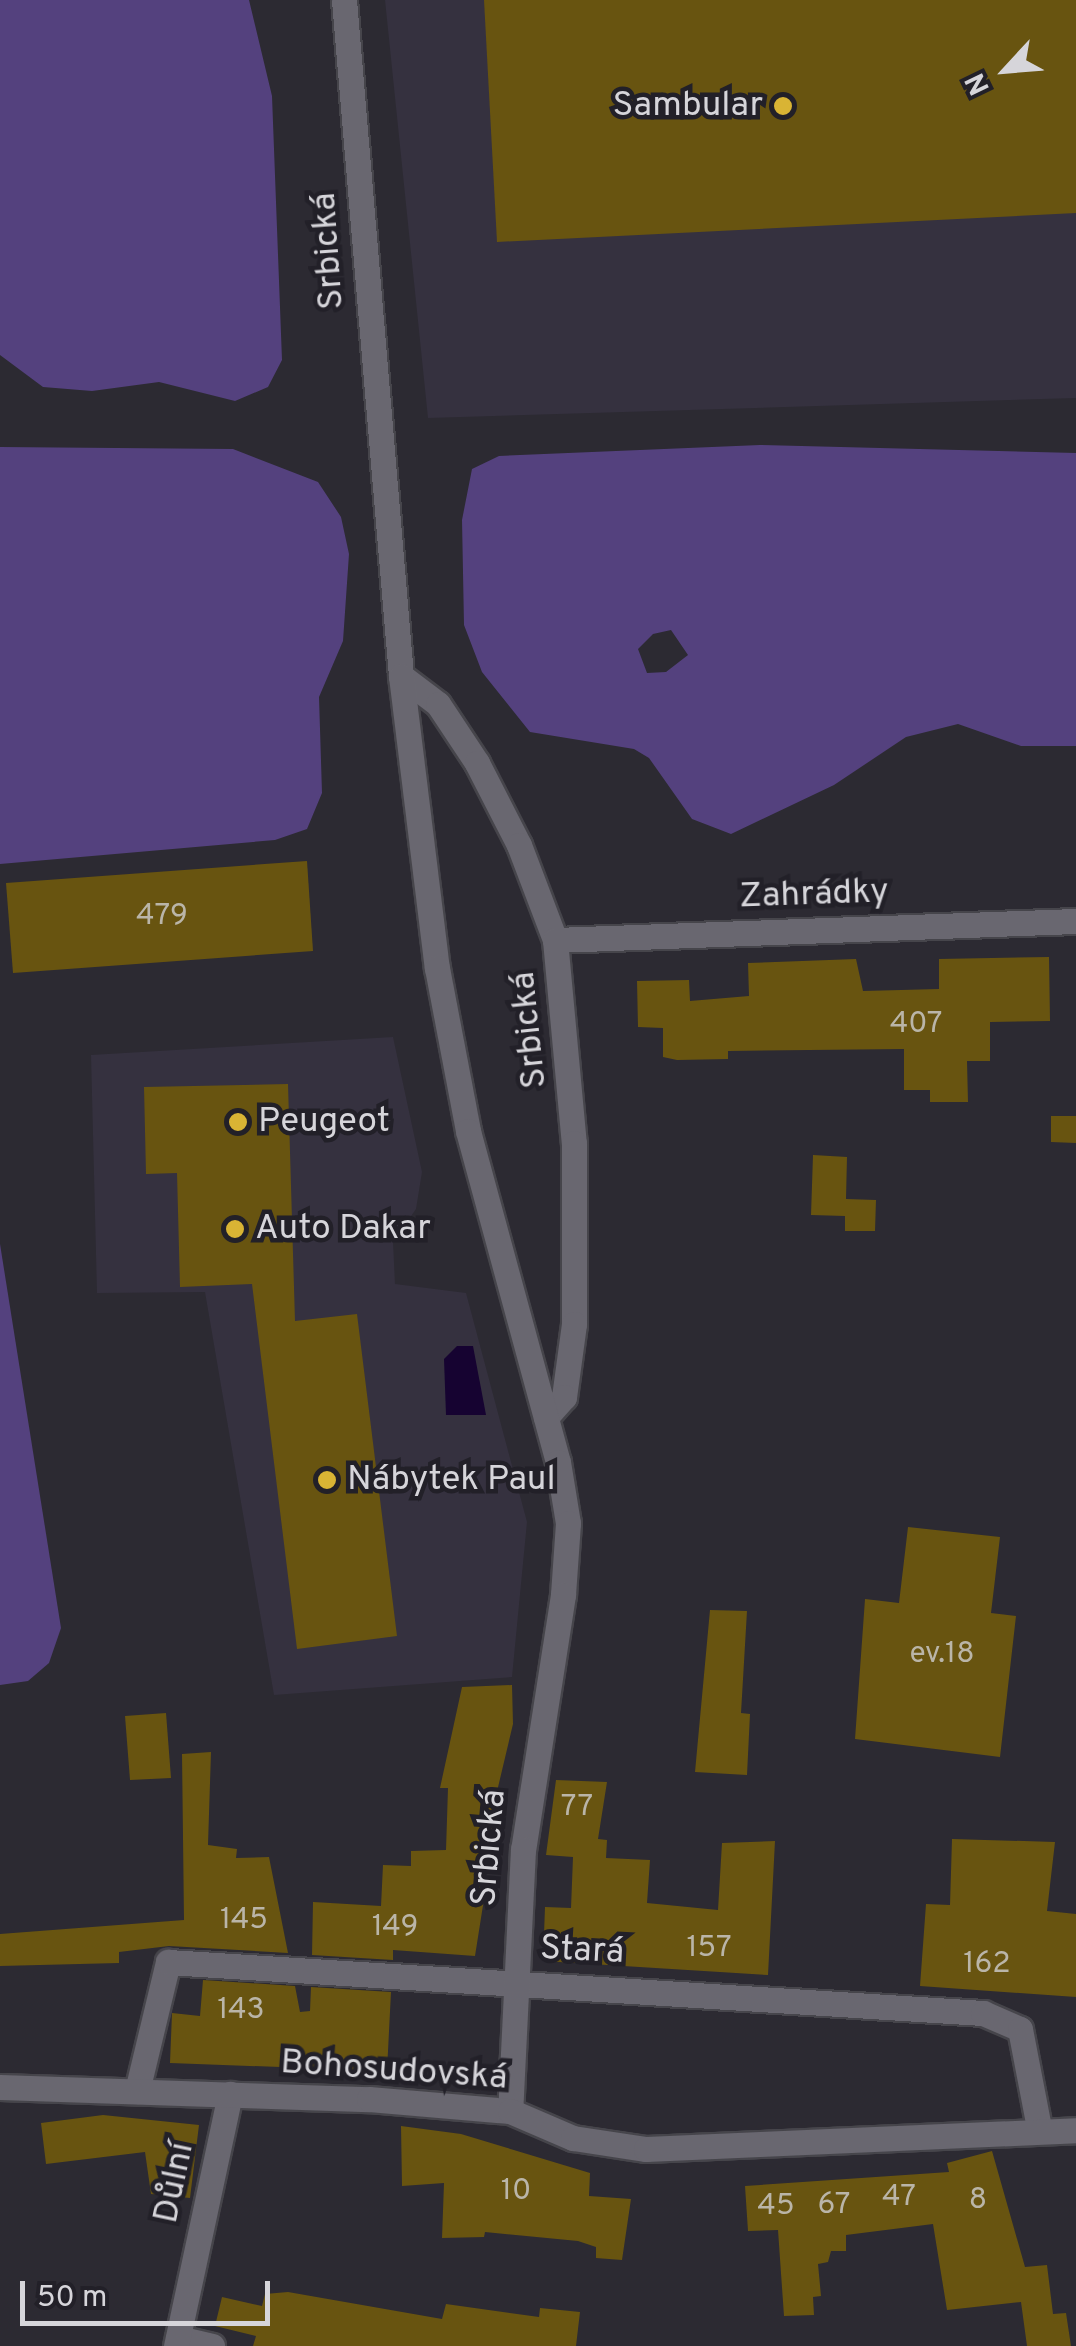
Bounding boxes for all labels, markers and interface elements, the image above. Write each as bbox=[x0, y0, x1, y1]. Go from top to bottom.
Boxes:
north arrow bbox=[956, 20, 1056, 120]
text: N bbox=[958, 66, 1000, 100]
place label: Sambular bbox=[613, 85, 763, 127]
marker: Sambular bbox=[772, 95, 794, 117]
street label: Srbická bbox=[304, 191, 354, 311]
street label: Zahrádky bbox=[739, 871, 889, 919]
house number: 479 bbox=[136, 899, 188, 935]
street label: Srbická bbox=[503, 969, 557, 1091]
house number: 407 bbox=[890, 1007, 942, 1043]
place label: Peugeot bbox=[258, 1101, 390, 1143]
marker: Peugeot bbox=[227, 1111, 249, 1133]
place label: Auto Dakar bbox=[255, 1208, 431, 1250]
marker: Auto Dakar bbox=[224, 1218, 246, 1240]
place label: Nábytek Paul bbox=[347, 1459, 556, 1501]
marker: Nábytek Paul bbox=[316, 1469, 338, 1491]
house number: ev.18 bbox=[909, 1637, 975, 1673]
street label: Srbická bbox=[464, 1788, 516, 1908]
house number: 77 bbox=[561, 1790, 593, 1826]
house number: 145 bbox=[220, 1903, 268, 1939]
house number: 149 bbox=[372, 1910, 418, 1946]
street label: Stará bbox=[539, 1928, 625, 1974]
house number: 157 bbox=[686, 1931, 732, 1967]
house number: 162 bbox=[963, 1947, 1011, 1983]
house number: 143 bbox=[217, 1993, 265, 2029]
street label: Bohosudovská bbox=[279, 2042, 509, 2100]
street label: Důlní bbox=[146, 2139, 204, 2227]
house number: 10 bbox=[501, 2174, 531, 2210]
house number: 47 bbox=[882, 2180, 916, 2216]
house number: 8 bbox=[969, 2183, 987, 2219]
house number: 67 bbox=[818, 2188, 850, 2224]
house number: 45 bbox=[757, 2189, 795, 2225]
scale bar bbox=[25, 2261, 275, 2323]
text: 50 m bbox=[37, 2280, 107, 2317]

